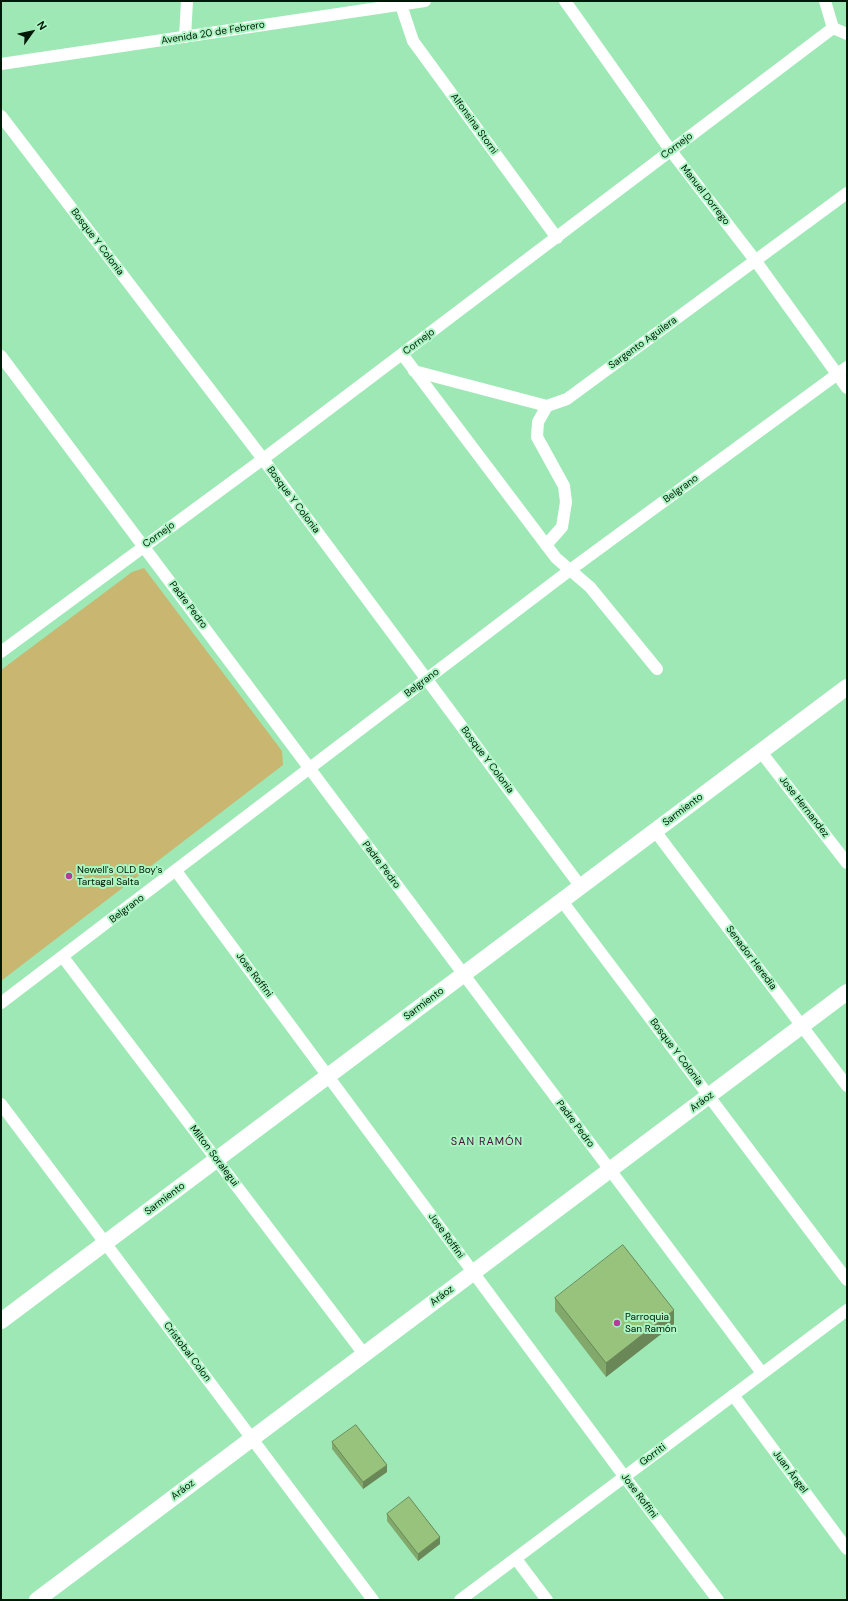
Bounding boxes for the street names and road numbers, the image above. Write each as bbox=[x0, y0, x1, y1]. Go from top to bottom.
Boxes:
street label: Avenida 20 de Febrero bbox=[160, 19, 266, 47]
street label: Alfonsina Storni bbox=[448, 91, 500, 157]
street label: Cornejo bbox=[659, 130, 695, 162]
street label: Manuel Dorrego bbox=[678, 163, 732, 227]
street label: Bosque Y Colonia bbox=[68, 206, 126, 278]
street label: Sargento Aguilera bbox=[607, 314, 679, 372]
street label: Cornejo bbox=[401, 326, 437, 358]
street label: Bosque Y Colonia bbox=[264, 464, 322, 536]
street label: Belgrano bbox=[661, 472, 701, 506]
street label: Cornejo bbox=[141, 519, 177, 551]
street label: Padre Pedro bbox=[166, 579, 210, 631]
street label: Belgrano bbox=[402, 666, 442, 700]
street label: Bosque Y Colonia bbox=[458, 724, 516, 796]
street label: Jose Hernandez bbox=[777, 774, 831, 840]
street label: Sarmiento bbox=[660, 791, 706, 829]
street label: Padre Pedro bbox=[359, 839, 403, 891]
street label: Belgrano bbox=[107, 892, 147, 926]
street label: Senador Heredia bbox=[723, 924, 779, 992]
street label: Jose Roffini bbox=[233, 950, 275, 1000]
street label: Sarmiento bbox=[401, 985, 447, 1023]
street label: Bosque Y Colonia bbox=[647, 1016, 705, 1088]
street label: Aráoz bbox=[688, 1089, 716, 1115]
street label: Padre Pedro bbox=[553, 1098, 597, 1150]
street label: Milton Soralegui bbox=[187, 1123, 241, 1189]
street label: Sarmiento bbox=[142, 1180, 188, 1218]
street label: Jose Roffini bbox=[426, 1211, 466, 1261]
street label: Aráoz bbox=[428, 1283, 456, 1309]
street label: Cristobal Colon bbox=[161, 1320, 213, 1384]
street label: Gorriti bbox=[638, 1441, 668, 1469]
street label: Juan Ángel bbox=[770, 1448, 810, 1496]
street label: Jose Roffini bbox=[618, 1471, 660, 1521]
street label: Aráoz bbox=[169, 1477, 197, 1503]

